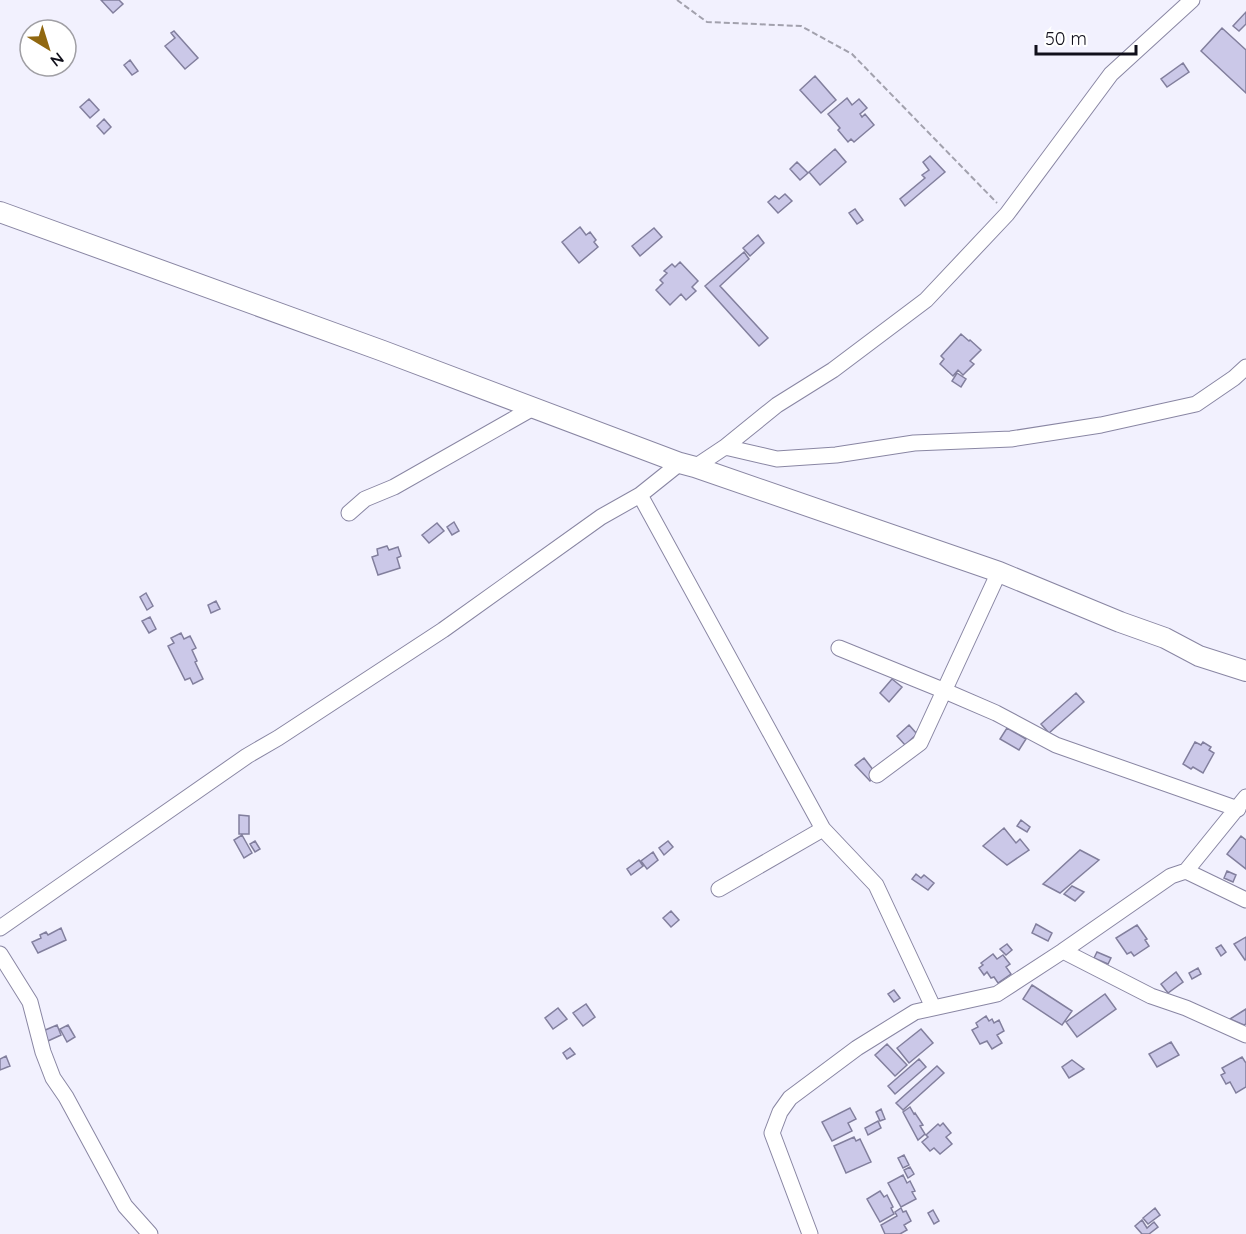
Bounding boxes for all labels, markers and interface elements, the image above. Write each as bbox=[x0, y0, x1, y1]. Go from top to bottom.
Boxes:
north arrow bbox=[18, 18, 78, 78]
scale bar bbox=[1036, 18, 1136, 56]
text: 50 m bbox=[1045, 27, 1087, 50]
text: N bbox=[46, 48, 68, 71]

